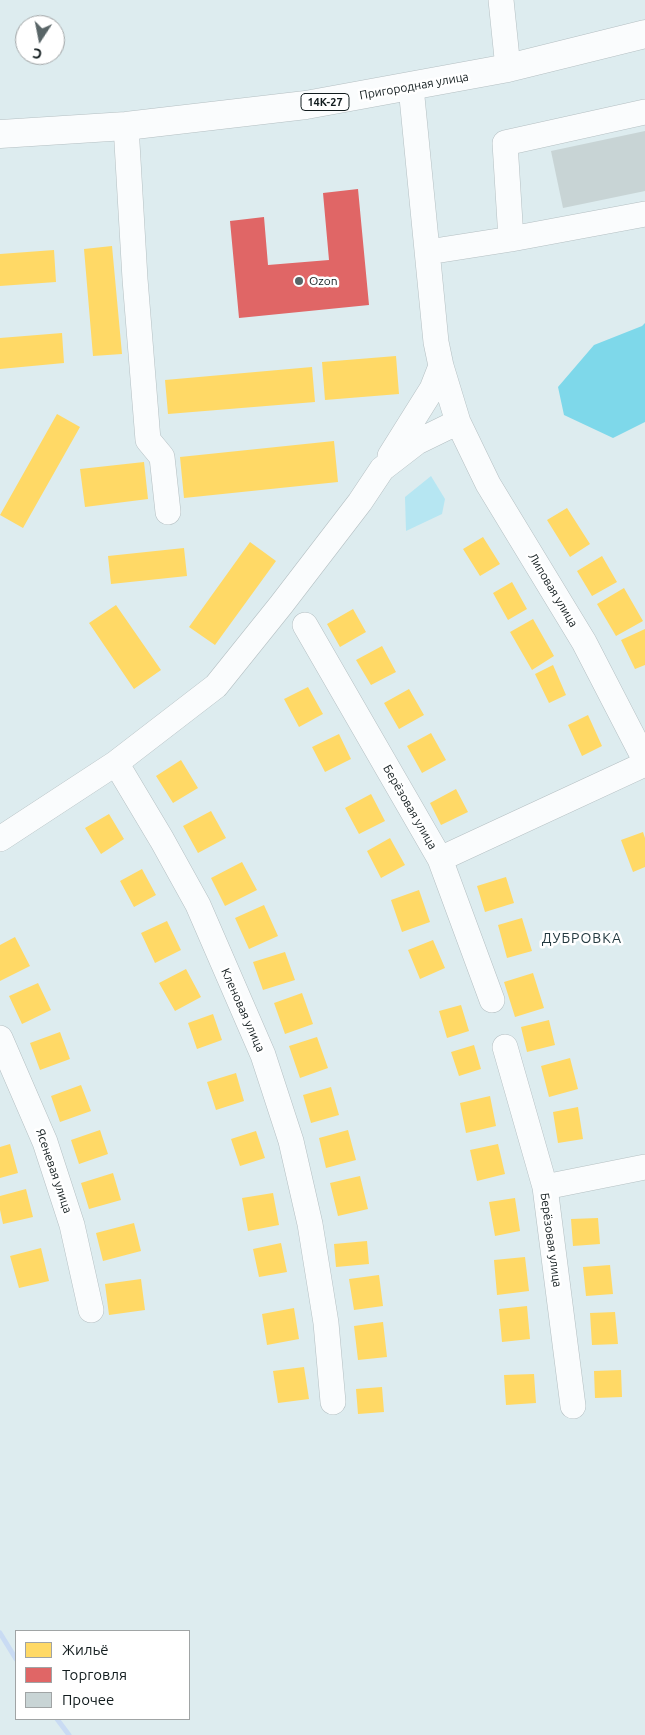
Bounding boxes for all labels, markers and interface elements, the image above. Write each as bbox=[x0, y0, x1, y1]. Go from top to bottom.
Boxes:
north arrow bbox=[15, 15, 65, 65]
text: С bbox=[31, 45, 43, 62]
street label: Пригородная улица bbox=[358, 69, 470, 103]
road number: 14К-27 bbox=[301, 94, 349, 110]
place label: Ozon bbox=[309, 274, 338, 288]
marker: Ozon bbox=[293, 275, 305, 287]
street label: Липовая улица bbox=[525, 550, 581, 630]
street label: Берёзовая улица bbox=[380, 762, 440, 852]
district label: ДУБРОВКА bbox=[541, 930, 623, 946]
street label: Кленовая улица bbox=[218, 966, 268, 1054]
street label: Ясеневая улица bbox=[33, 1127, 75, 1215]
street label: Берёзовая улица bbox=[537, 1192, 565, 1288]
legend bbox=[15, 1630, 190, 1720]
text: Жильё bbox=[62, 1641, 109, 1658]
text: Торговля bbox=[62, 1666, 127, 1683]
text: Прочее bbox=[62, 1691, 114, 1708]

